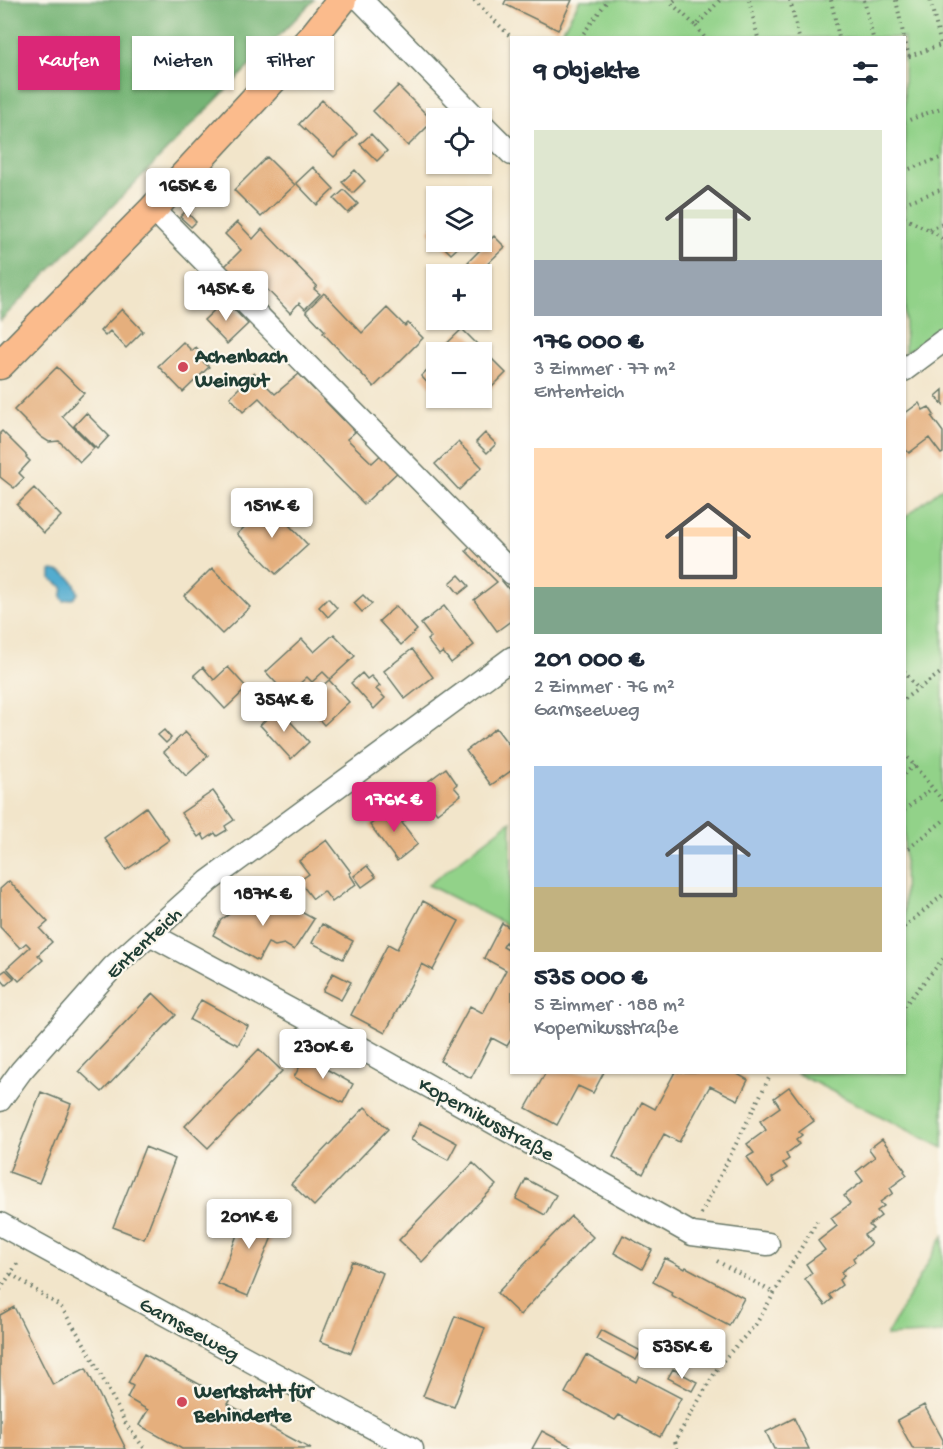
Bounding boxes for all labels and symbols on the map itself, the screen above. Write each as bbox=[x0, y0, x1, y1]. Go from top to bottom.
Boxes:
pin: 165K € bbox=[139, 168, 237, 219]
pin: 145K € bbox=[177, 271, 275, 322]
place label: Achenbach Weingut bbox=[194, 346, 288, 395]
marker: Achenbach Weingut bbox=[176, 360, 190, 374]
pin: 151K € bbox=[223, 488, 321, 539]
pin: 354K € bbox=[235, 682, 333, 733]
pin: 176K € bbox=[345, 782, 443, 833]
pin: 187K € bbox=[214, 876, 312, 927]
street label: Ententeich bbox=[102, 903, 189, 986]
pin: 230K € bbox=[274, 1029, 372, 1080]
street label: Kopernikusstraße bbox=[413, 1073, 559, 1169]
pin: 201K € bbox=[200, 1199, 298, 1250]
street label: Garnseeweg bbox=[134, 1293, 243, 1369]
pin: 535K € bbox=[633, 1329, 731, 1380]
place label: Werkstatt für Behinderte bbox=[193, 1381, 316, 1430]
marker: Werkstatt für Behinderte bbox=[175, 1395, 189, 1409]

